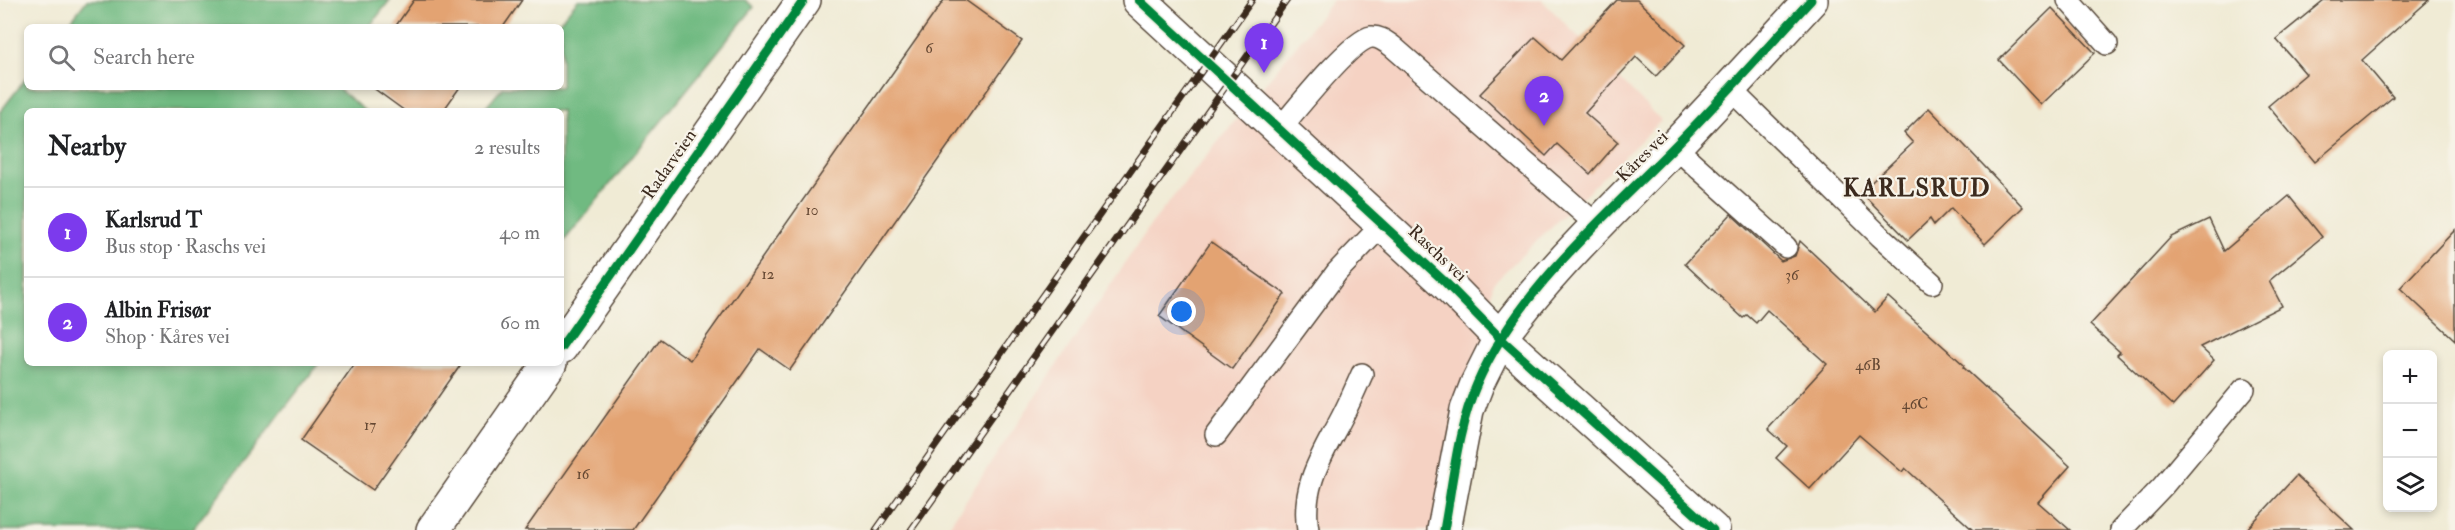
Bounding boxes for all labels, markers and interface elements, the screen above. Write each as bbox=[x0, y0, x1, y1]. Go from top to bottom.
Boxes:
pin: 1 bbox=[1244, 23, 1284, 73]
search box bbox=[24, 24, 564, 90]
house number: 6 bbox=[925, 39, 934, 58]
icon: search bbox=[45, 41, 78, 74]
text: Search here bbox=[93, 43, 195, 71]
pin: 2 bbox=[1524, 76, 1564, 126]
street label: Radarveien bbox=[637, 125, 702, 204]
street label: Kåres vei bbox=[1612, 125, 1673, 187]
text: Nearby bbox=[48, 131, 126, 163]
text: 2 results bbox=[474, 135, 540, 160]
district label: KARLSRUD bbox=[1843, 173, 1991, 204]
house number: 10 bbox=[806, 201, 818, 220]
text: Karlsrud T bbox=[105, 206, 202, 234]
text: 1 bbox=[64, 220, 71, 245]
text: 40 m bbox=[499, 220, 540, 245]
street label: Raschs vei bbox=[1403, 220, 1472, 287]
text: Bus stop · Raschs vei bbox=[105, 234, 266, 259]
house number: 12 bbox=[762, 265, 775, 284]
house number: 36 bbox=[1785, 266, 1800, 285]
text: Albin Frisør bbox=[105, 296, 211, 324]
your location bbox=[1167, 297, 1196, 326]
text: 2 bbox=[62, 310, 73, 335]
text: 60 m bbox=[500, 310, 540, 335]
text: Shop · Kåres vei bbox=[105, 324, 230, 349]
map controls bbox=[2383, 350, 2437, 512]
button: + bbox=[2383, 350, 2437, 404]
house number: 46B bbox=[1855, 356, 1881, 375]
house number: 46C bbox=[1902, 395, 1928, 414]
button: − bbox=[2383, 404, 2437, 458]
house number: 17 bbox=[364, 416, 376, 435]
button: layers bbox=[2383, 458, 2437, 512]
house number: 16 bbox=[577, 465, 591, 484]

